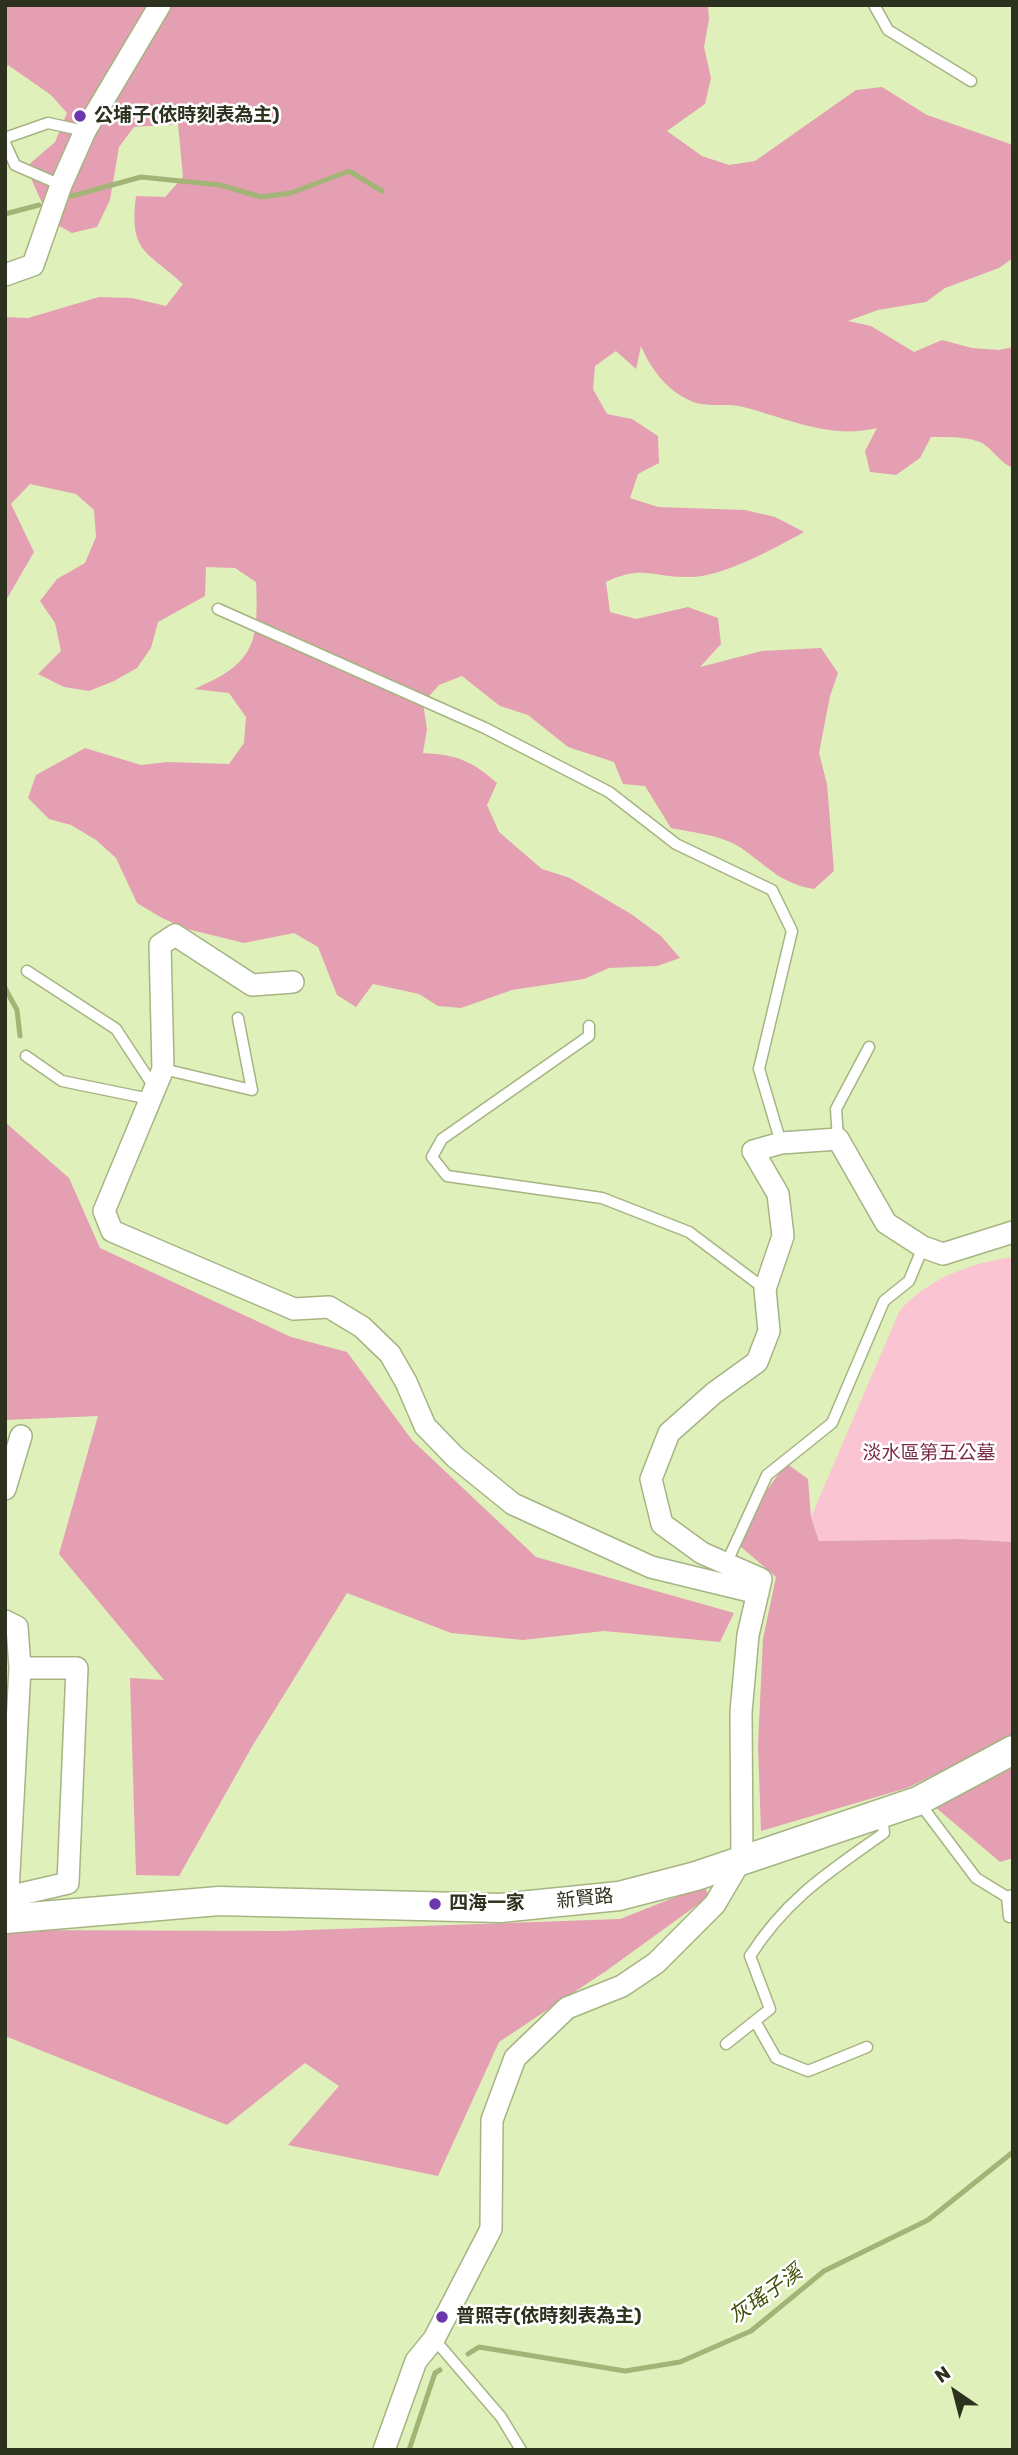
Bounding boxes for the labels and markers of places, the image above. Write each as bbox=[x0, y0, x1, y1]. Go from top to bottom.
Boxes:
place label: 公埔子(依時刻表為主) bbox=[94, 105, 280, 127]
marker: 公埔子(依時刻表為主) bbox=[72, 108, 88, 124]
place label: 四海一家 bbox=[449, 1893, 525, 1915]
marker: 四海一家 bbox=[427, 1896, 443, 1912]
place label: 普照寺(依時刻表為主) bbox=[456, 2306, 642, 2328]
marker: 普照寺(依時刻表為主) bbox=[434, 2309, 450, 2325]

